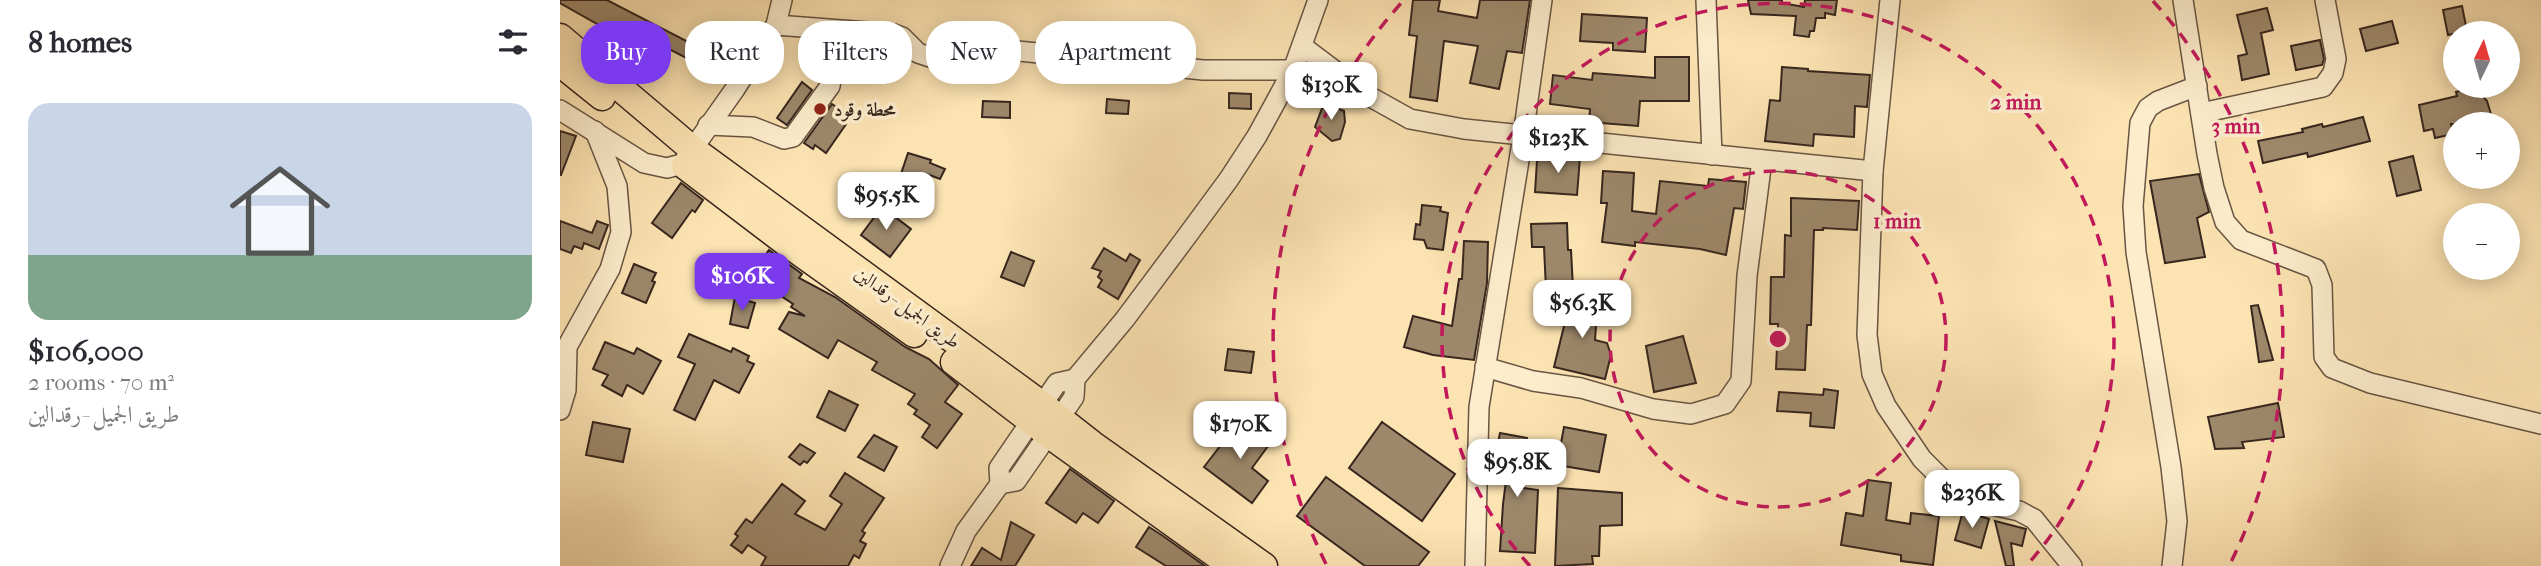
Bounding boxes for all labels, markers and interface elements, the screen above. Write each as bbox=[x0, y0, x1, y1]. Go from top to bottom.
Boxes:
chip: Buy bbox=[581, 21, 671, 84]
chip: Rent bbox=[685, 21, 784, 84]
chip: Filters bbox=[798, 21, 912, 84]
chip: New bbox=[926, 21, 1021, 84]
chip: Apartment bbox=[1035, 21, 1196, 84]
north arrow bbox=[2443, 21, 2520, 98]
map controls bbox=[2443, 21, 2520, 280]
icon: filters bbox=[494, 23, 532, 61]
text: 8 homes bbox=[28, 25, 132, 60]
pin: $130K bbox=[1282, 62, 1380, 122]
text: $130K bbox=[1301, 71, 1361, 98]
text: 2 min bbox=[1990, 90, 2042, 114]
place label: محطة وقود bbox=[834, 99, 896, 122]
marker: محطة وقود bbox=[812, 101, 828, 117]
button: + bbox=[2443, 112, 2520, 189]
text: 3 min bbox=[2212, 114, 2261, 138]
pin: $123K bbox=[1509, 116, 1607, 175]
text: $123K bbox=[1529, 124, 1587, 151]
icon: home bbox=[217, 148, 343, 274]
pin: $95.5K bbox=[829, 173, 943, 232]
text: $95.5K bbox=[854, 181, 918, 208]
button: − bbox=[2443, 203, 2520, 280]
text: 1 min bbox=[1873, 209, 1922, 233]
pin: $106K bbox=[693, 254, 791, 313]
text: $106K bbox=[711, 262, 773, 289]
street label: طريق الجميل -رقدالين bbox=[849, 262, 965, 355]
pin: $56.3K bbox=[1525, 280, 1639, 340]
text: $56.3K bbox=[1549, 289, 1615, 316]
centre of rings bbox=[1766, 327, 1790, 351]
text: $106,000 bbox=[28, 334, 144, 369]
text: 2 rooms · 70 m² bbox=[28, 369, 174, 396]
text: طريق الجميل -رقدالين bbox=[28, 401, 180, 428]
pin: $170K bbox=[1191, 402, 1289, 461]
text: $170K bbox=[1209, 410, 1271, 437]
pin: $95.8K bbox=[1460, 440, 1574, 499]
text: $95.8K bbox=[1483, 448, 1551, 475]
pin: $236K bbox=[1923, 470, 2021, 530]
text: $236K bbox=[1940, 479, 2004, 506]

